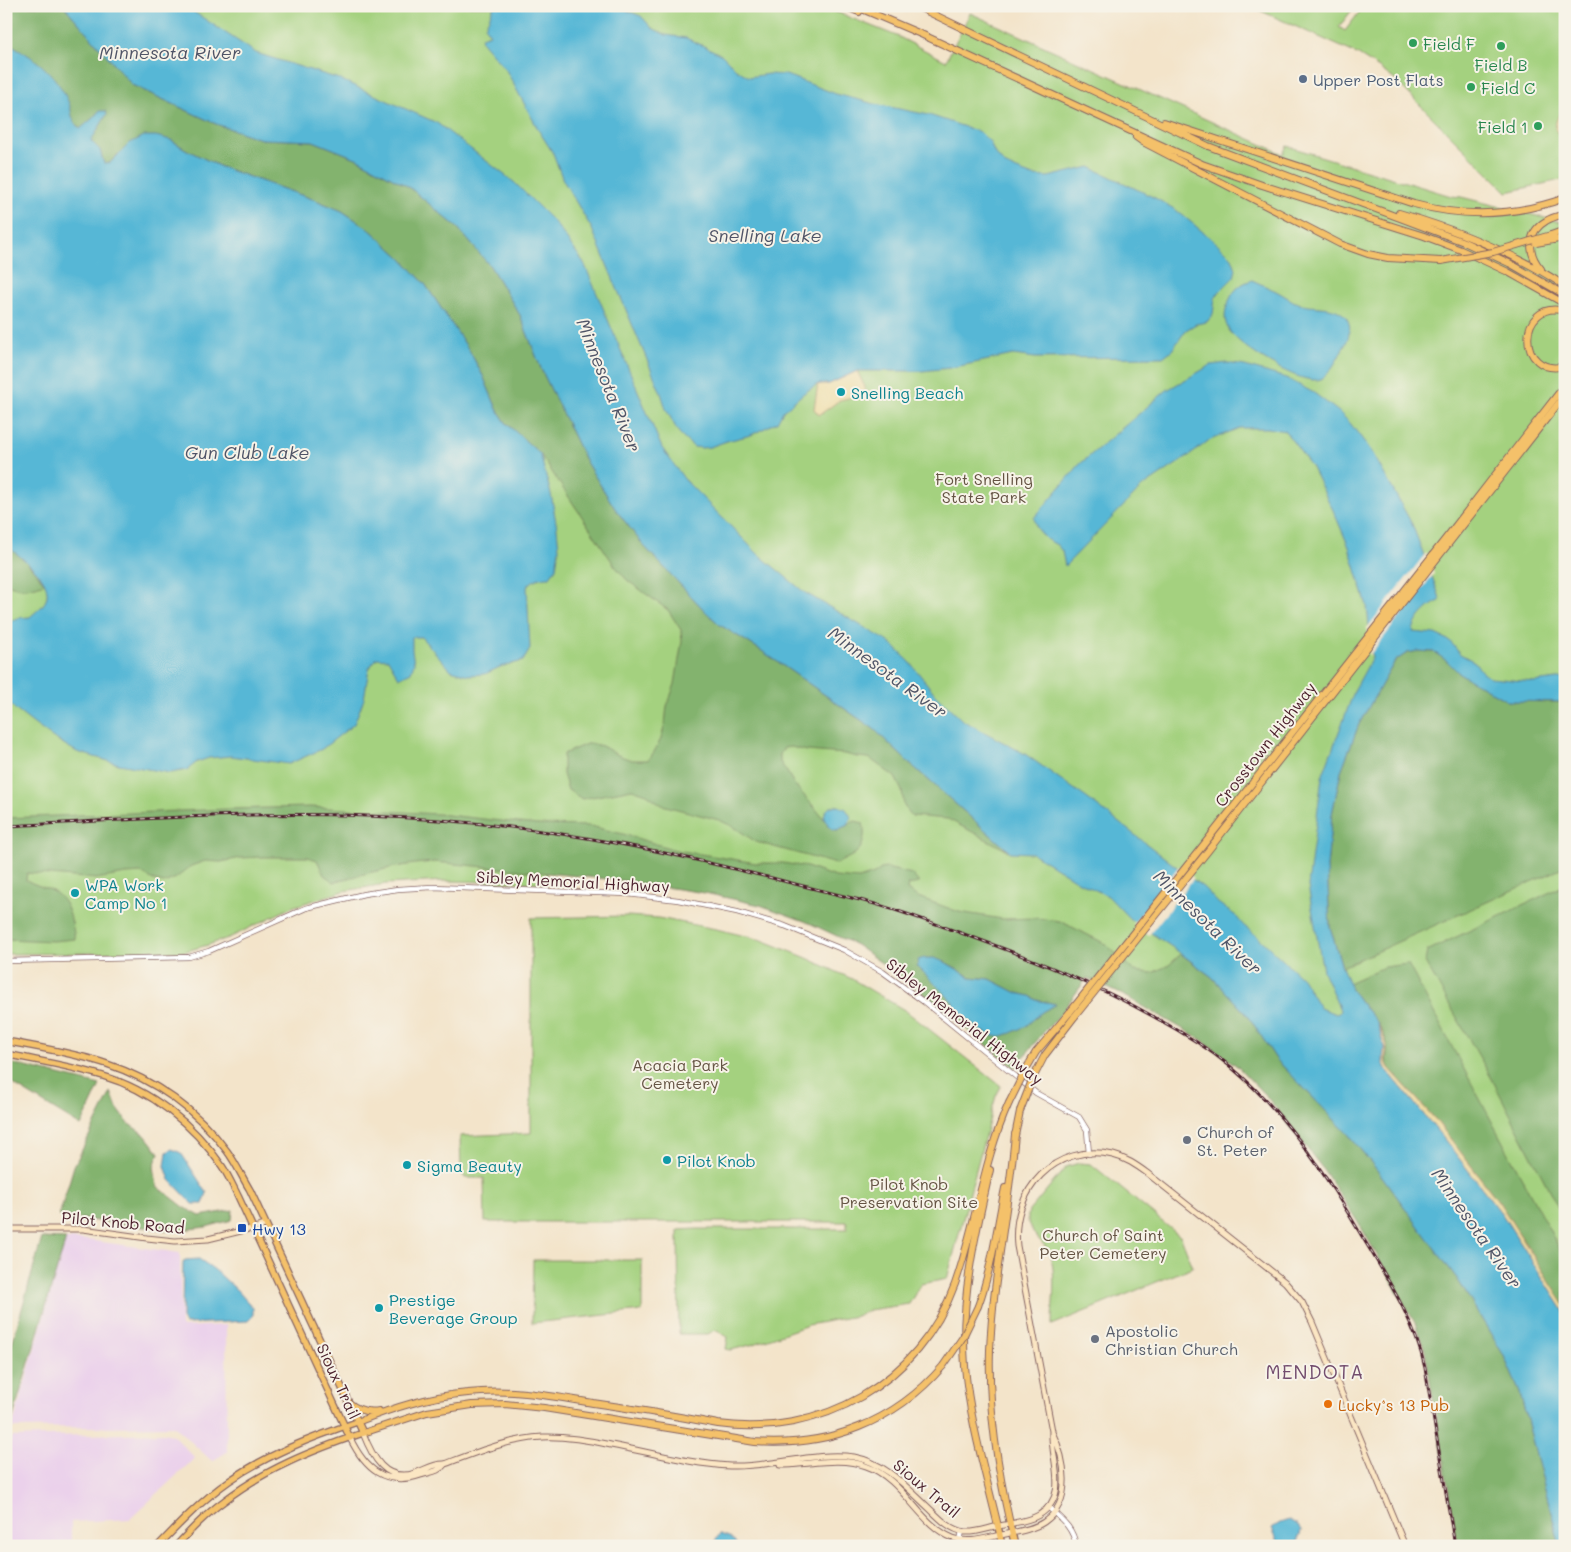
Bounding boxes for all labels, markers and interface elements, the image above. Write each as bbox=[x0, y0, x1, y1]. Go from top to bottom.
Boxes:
place label: Field F bbox=[1423, 33, 1475, 54]
marker: Field F bbox=[1407, 37, 1419, 49]
water label: Minnesota River bbox=[99, 40, 241, 64]
marker: Field B bbox=[1495, 40, 1507, 52]
place label: Field B bbox=[1475, 54, 1528, 75]
place label: Upper Post Flats bbox=[1313, 69, 1443, 90]
marker: Upper Post Flats bbox=[1297, 73, 1309, 85]
place label: Field C bbox=[1481, 77, 1535, 98]
marker: Field C bbox=[1465, 81, 1477, 93]
place label: Field 1 bbox=[1478, 116, 1528, 137]
marker: Field 1 bbox=[1532, 120, 1544, 132]
water label: Snelling Lake bbox=[708, 223, 822, 247]
water label: Minnesota River bbox=[571, 315, 647, 455]
place label: Snelling Beach bbox=[851, 382, 963, 403]
marker: Snelling Beach bbox=[835, 386, 847, 398]
water label: Gun Club Lake bbox=[185, 440, 309, 464]
park label: Fort Snelling State Park bbox=[935, 468, 1033, 507]
water label: Minnesota River bbox=[824, 621, 952, 723]
street label: Crosstown Highway bbox=[1210, 677, 1320, 811]
water label: Minnesota River bbox=[1149, 864, 1267, 980]
street label: Sibley Memorial Highway bbox=[476, 865, 670, 897]
place label: WPA Work Camp No 1 bbox=[85, 874, 168, 913]
marker: WPA Work Camp No 1 bbox=[69, 887, 81, 899]
street label: Sibley Memorial Highway bbox=[882, 953, 1048, 1089]
park label: Acacia Park Cemetery bbox=[632, 1054, 728, 1093]
place label: Church of St. Peter bbox=[1197, 1121, 1274, 1160]
marker: Church of St. Peter bbox=[1181, 1134, 1193, 1146]
place label: Pilot Knob bbox=[677, 1150, 756, 1171]
marker: Pilot Knob bbox=[661, 1154, 673, 1166]
place label: Sigma Beauty bbox=[417, 1155, 522, 1176]
marker: Sigma Beauty bbox=[401, 1159, 413, 1171]
water label: Minnesota River bbox=[1426, 1163, 1528, 1293]
park label: Pilot Knob Preservation Site bbox=[840, 1173, 978, 1212]
street label: Pilot Knob Road bbox=[61, 1206, 185, 1238]
place label: Hwy 13 bbox=[252, 1218, 306, 1239]
marker: Hwy 13 bbox=[236, 1222, 248, 1234]
park label: Church of Saint Peter Cemetery bbox=[1039, 1224, 1167, 1263]
place label: Prestige Beverage Group bbox=[389, 1289, 518, 1328]
marker: Prestige Beverage Group bbox=[373, 1302, 385, 1314]
place label: Apostolic Christian Church bbox=[1105, 1320, 1238, 1359]
marker: Apostolic Christian Church bbox=[1089, 1333, 1101, 1345]
street label: Sioux Trail bbox=[312, 1340, 366, 1422]
district label: MENDOTA bbox=[1266, 1359, 1364, 1384]
place label: Lucky‘s 13 Pub bbox=[1338, 1394, 1449, 1415]
marker: Lucky‘s 13 Pub bbox=[1322, 1398, 1334, 1410]
street label: Sioux Trail bbox=[889, 1454, 965, 1522]

